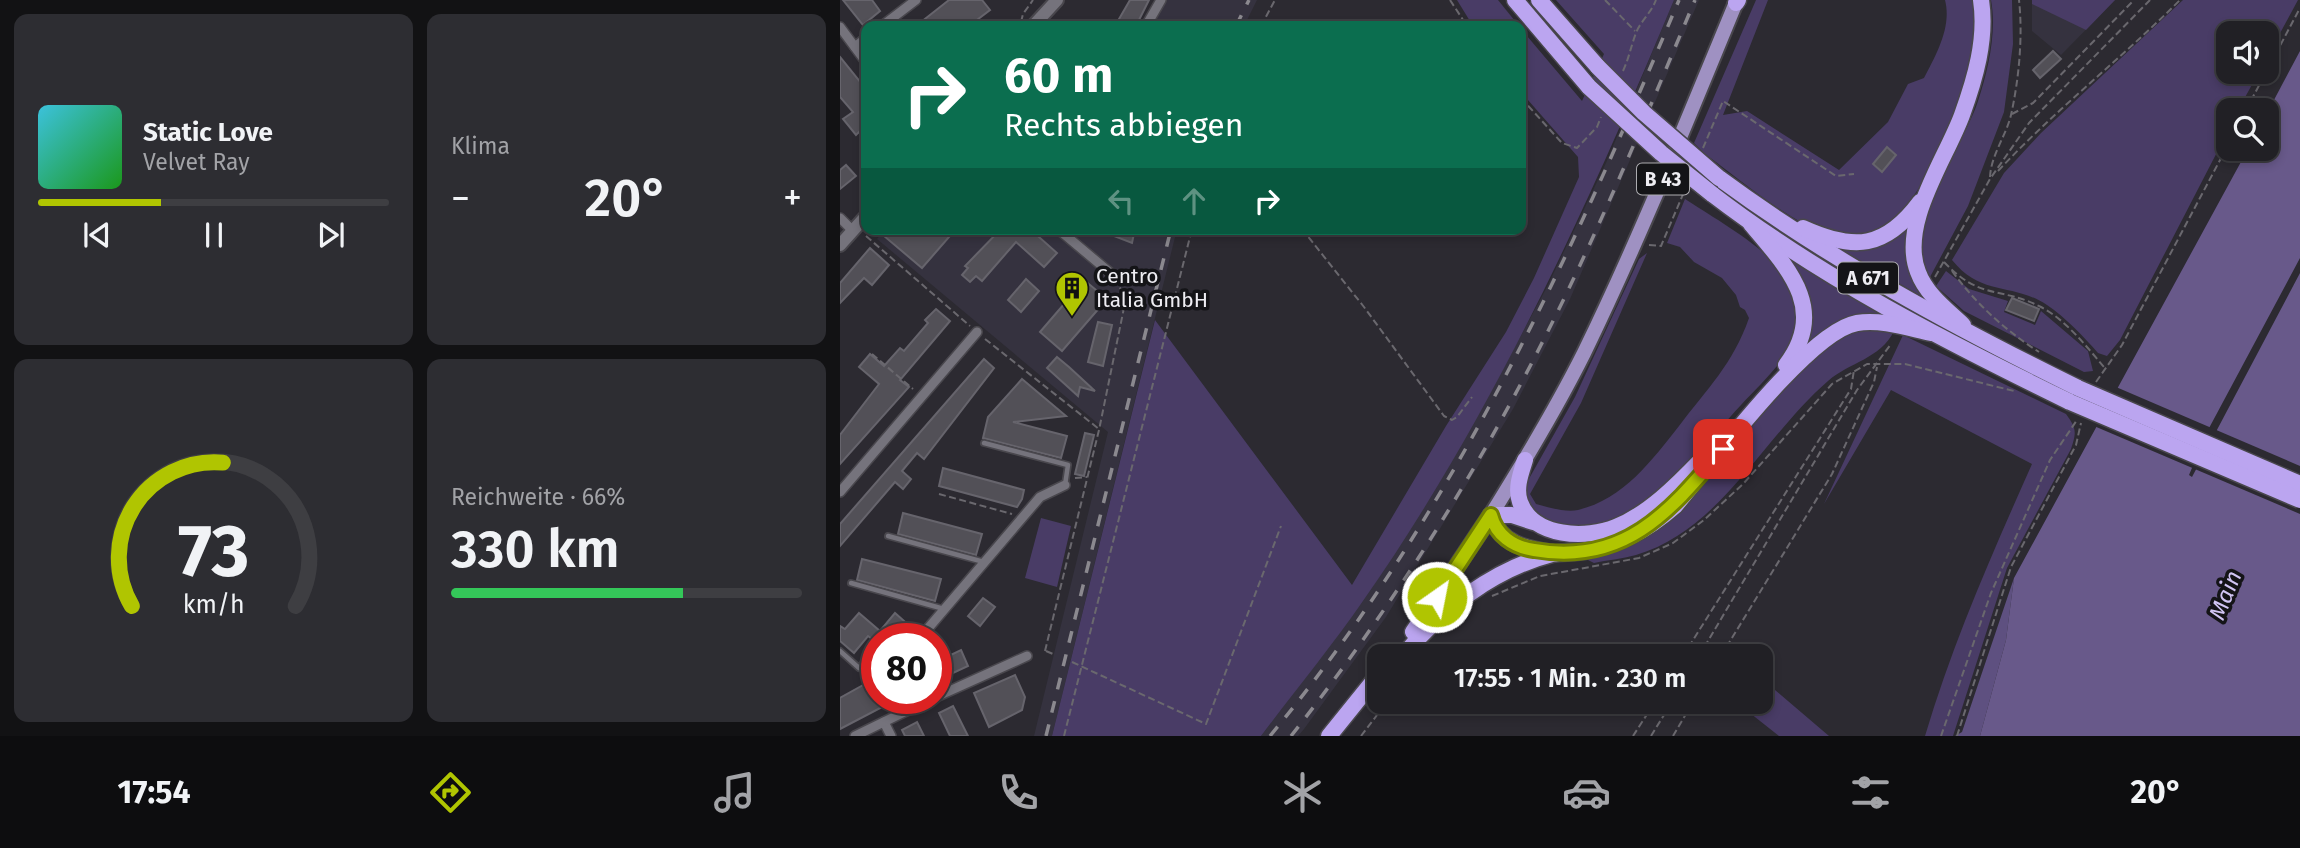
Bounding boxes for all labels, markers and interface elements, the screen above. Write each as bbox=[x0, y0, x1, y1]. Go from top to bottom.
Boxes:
map controls bbox=[2216, 21, 2279, 161]
button: sound bbox=[2216, 21, 2279, 84]
text: 60 m bbox=[1004, 46, 1113, 105]
icon: right bbox=[889, 49, 980, 140]
button: search bbox=[2216, 98, 2279, 161]
text: Rechts abbiegen bbox=[1004, 106, 1244, 144]
text: Static Love bbox=[143, 117, 273, 148]
text: Klima bbox=[451, 132, 510, 160]
text: Velvet Ray bbox=[143, 148, 250, 176]
road number: B 43 bbox=[1637, 164, 1689, 195]
text: 20° bbox=[585, 167, 668, 230]
text: − bbox=[451, 175, 470, 221]
text: + bbox=[783, 175, 802, 221]
icon: left bbox=[1102, 182, 1140, 220]
icon: ahead bbox=[1175, 182, 1213, 220]
icon: right bbox=[1248, 182, 1286, 220]
icon: previous bbox=[78, 216, 116, 254]
icon: pause bbox=[195, 216, 233, 254]
icon: next bbox=[312, 216, 350, 254]
road number: A 671 bbox=[1838, 262, 1898, 294]
place label: Centro Italia GmbH bbox=[1096, 263, 1208, 313]
building icon: Centro Italia GmbH bbox=[1053, 269, 1091, 318]
pin bbox=[1693, 419, 1753, 479]
icon: arrive bbox=[1704, 430, 1742, 468]
text: Reichweite · 66% bbox=[451, 483, 625, 511]
text: 73 bbox=[178, 509, 249, 596]
text: 330 km bbox=[451, 518, 620, 581]
position arrow bbox=[1400, 560, 1474, 634]
water label: Main bbox=[2203, 566, 2247, 624]
text: km/h bbox=[183, 590, 244, 620]
speed limit sign: 80 bbox=[861, 623, 952, 714]
text: 17:55 · 1 Min. · 230 m bbox=[1454, 663, 1686, 694]
icon: directions bbox=[426, 768, 475, 817]
icon: music bbox=[710, 768, 759, 817]
icon: phone bbox=[994, 768, 1043, 817]
icon: climate bbox=[1278, 768, 1327, 817]
icon: car bbox=[1562, 768, 1611, 817]
icon: filters bbox=[1846, 768, 1895, 817]
text: 17:54 bbox=[118, 773, 191, 811]
text: 20° bbox=[2130, 773, 2182, 811]

